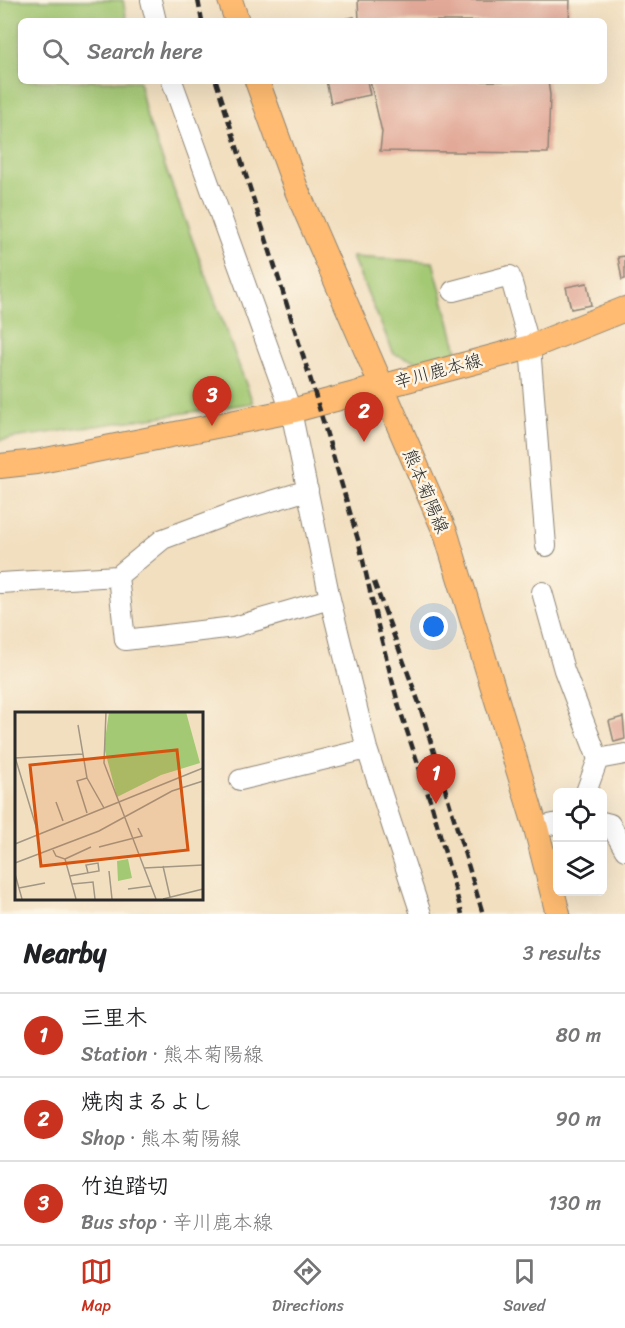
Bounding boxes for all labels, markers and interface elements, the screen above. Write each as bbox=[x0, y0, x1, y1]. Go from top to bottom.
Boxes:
search box bbox=[18, 18, 607, 84]
text: Search here bbox=[87, 32, 203, 71]
icon: search bbox=[39, 35, 72, 68]
street label: 辛川鹿本線 bbox=[390, 344, 486, 398]
pin: 3 bbox=[192, 376, 232, 426]
pin: 2 bbox=[344, 392, 384, 442]
street label: 熊本菊陽線 bbox=[394, 443, 458, 539]
your location bbox=[419, 612, 448, 641]
inset map bbox=[15, 712, 202, 899]
pin: 1 bbox=[416, 754, 456, 804]
map controls bbox=[553, 788, 607, 896]
button: locate bbox=[553, 788, 607, 842]
button: layers bbox=[553, 842, 607, 896]
text: Nearby bbox=[24, 930, 106, 976]
text: 3 results bbox=[523, 936, 601, 971]
text: 三里木 bbox=[81, 998, 147, 1037]
text: 1 bbox=[39, 1018, 48, 1053]
text: 80 m bbox=[556, 1018, 601, 1053]
text: Station · 熊本菊陽線 bbox=[81, 1037, 263, 1072]
text: 焼肉まるよし bbox=[81, 1082, 213, 1121]
text: 2 bbox=[38, 1102, 49, 1137]
text: 90 m bbox=[556, 1102, 601, 1137]
text: Shop · 熊本菊陽線 bbox=[81, 1121, 241, 1156]
text: 竹迫踏切 bbox=[81, 1166, 169, 1205]
text: 3 bbox=[38, 1186, 49, 1221]
text: 130 m bbox=[548, 1186, 601, 1221]
text: Bus stop · 辛川鹿本線 bbox=[81, 1205, 272, 1240]
tab: Map bbox=[80, 1255, 113, 1320]
tab: Directions bbox=[272, 1255, 344, 1320]
tab: Saved bbox=[503, 1255, 545, 1320]

